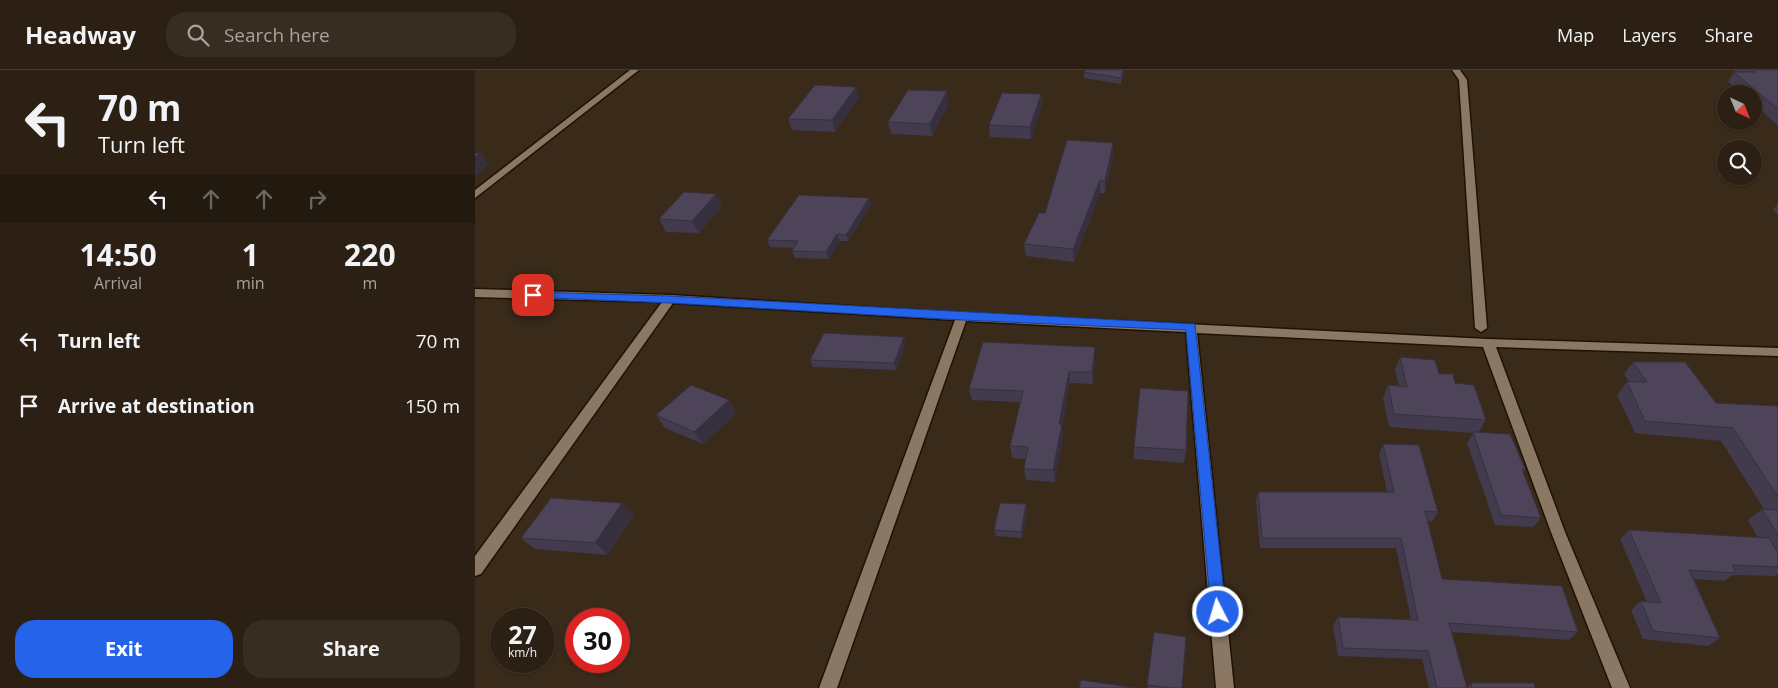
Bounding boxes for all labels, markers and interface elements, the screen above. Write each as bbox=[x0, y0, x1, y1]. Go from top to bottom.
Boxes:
search box bbox=[166, 12, 516, 57]
text: Headway bbox=[25, 18, 136, 51]
icon: search bbox=[184, 21, 212, 49]
text: Search here bbox=[224, 22, 330, 48]
text: Map bbox=[1557, 23, 1594, 47]
text: Layers bbox=[1622, 23, 1677, 47]
text: Share bbox=[1705, 23, 1753, 47]
text: 70 m bbox=[98, 84, 181, 131]
north arrow bbox=[1717, 85, 1763, 130]
map controls bbox=[1717, 85, 1762, 185]
icon: left bbox=[15, 90, 80, 155]
text: Turn left bbox=[98, 129, 185, 159]
button: search bbox=[1717, 140, 1762, 185]
icon: left bbox=[144, 185, 172, 213]
icon: ahead bbox=[197, 185, 225, 213]
icon: ahead bbox=[250, 185, 278, 213]
icon: right bbox=[303, 185, 331, 213]
text: 14:50 bbox=[79, 234, 157, 275]
text: 1 bbox=[242, 234, 259, 275]
text: 220 bbox=[344, 234, 396, 275]
text: Arrival bbox=[94, 272, 142, 294]
text: min bbox=[236, 272, 265, 294]
text: m bbox=[362, 272, 377, 294]
pin bbox=[512, 274, 554, 316]
icon: arrive bbox=[519, 281, 547, 309]
icon: left bbox=[15, 327, 43, 355]
text: Turn left bbox=[58, 328, 140, 354]
text: 70 m bbox=[416, 328, 460, 354]
icon: arrive bbox=[15, 392, 43, 420]
text: Arrive at destination bbox=[58, 393, 255, 419]
text: 150 m bbox=[405, 393, 460, 419]
position arrow bbox=[1191, 585, 1243, 637]
speed limit sign: 30 bbox=[565, 608, 630, 673]
text: 27 bbox=[508, 617, 537, 651]
button: Exit bbox=[15, 620, 233, 678]
button: Share bbox=[243, 620, 460, 678]
text: km/h bbox=[508, 644, 537, 661]

